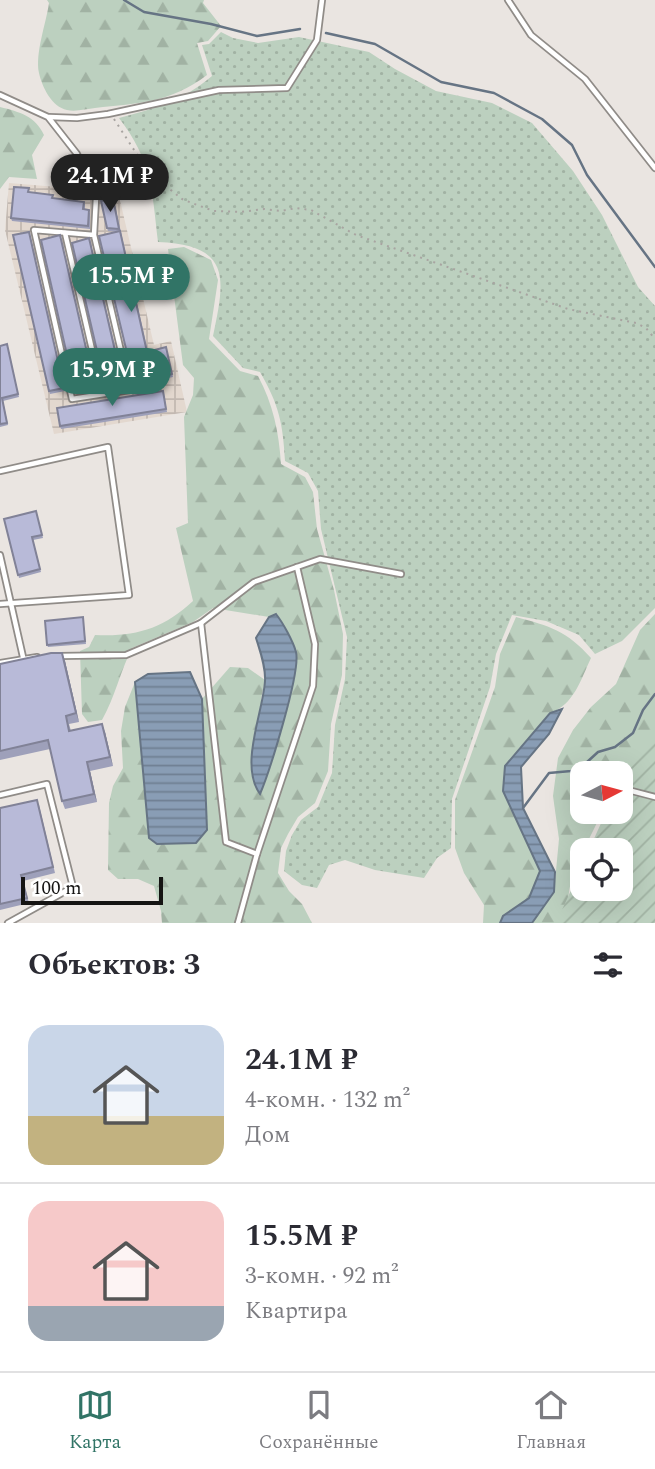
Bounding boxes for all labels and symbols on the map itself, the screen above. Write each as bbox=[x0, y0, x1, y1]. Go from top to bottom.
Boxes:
pin: 24.1M ₽ bbox=[45, 154, 175, 214]
pin: 15.5M ₽ bbox=[66, 254, 196, 314]
pin: 15.9M ₽ bbox=[47, 348, 177, 408]
north arrow bbox=[570, 761, 634, 824]
scale bar bbox=[21, 874, 163, 906]

